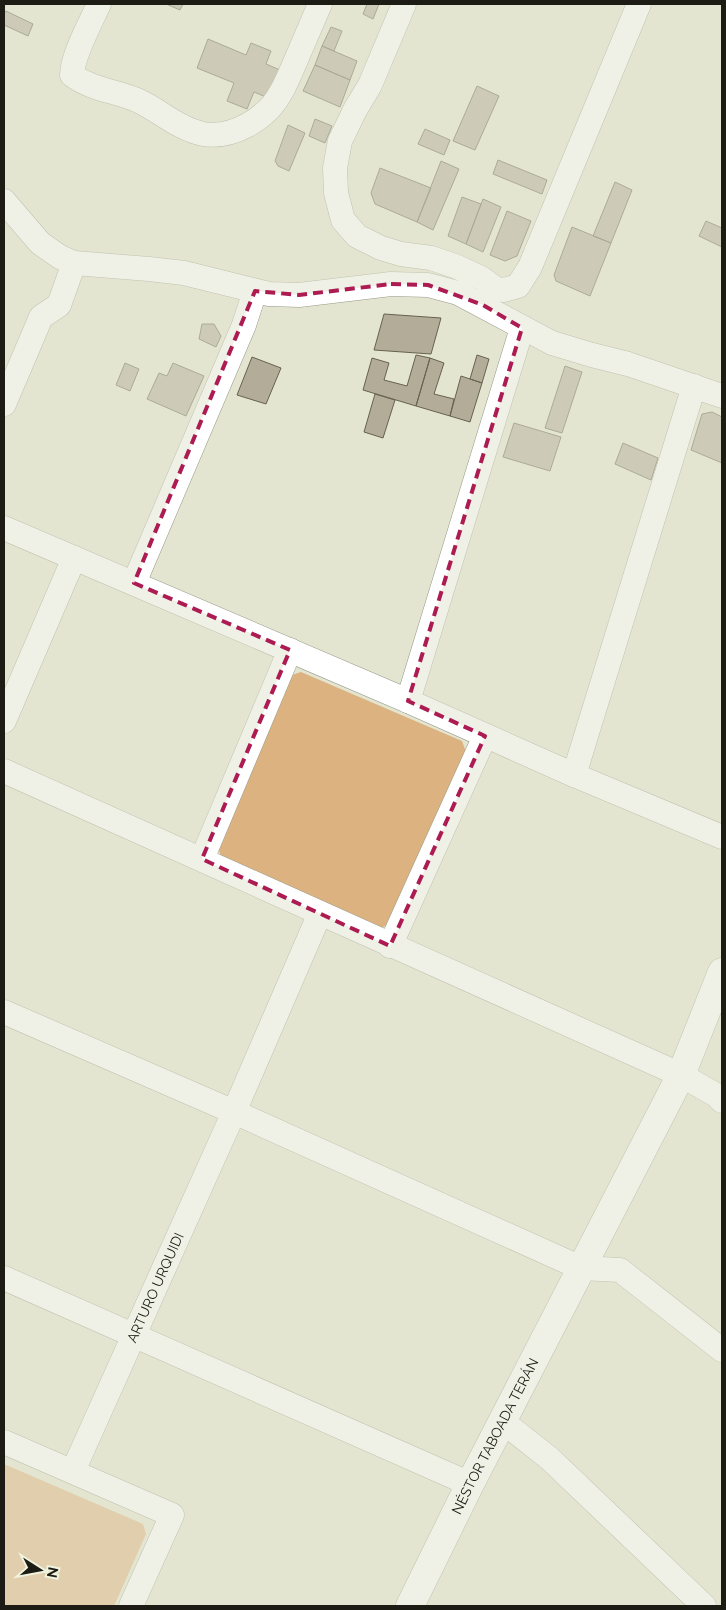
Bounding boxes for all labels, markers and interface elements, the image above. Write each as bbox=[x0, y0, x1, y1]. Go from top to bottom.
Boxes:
street label: ARTURO URQUIDI bbox=[124, 1230, 187, 1345]
street label: NÉSTOR TABOADA TERÁN bbox=[448, 1355, 542, 1517]
north arrow bbox=[15, 1545, 65, 1595]
text: N bbox=[44, 1566, 62, 1579]

